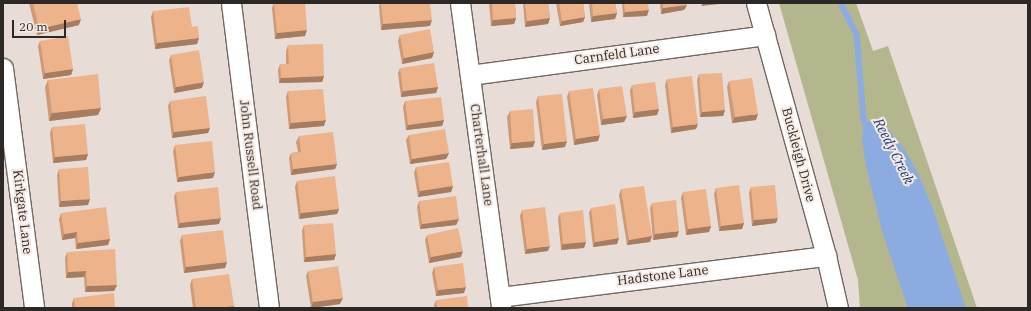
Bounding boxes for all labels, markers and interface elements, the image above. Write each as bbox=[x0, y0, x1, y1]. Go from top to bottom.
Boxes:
scale bar bbox=[14, 12, 68, 38]
text: 20 m bbox=[19, 19, 48, 34]
street label: Carnfeld Lane bbox=[573, 41, 661, 69]
street label: John Russell Road bbox=[236, 99, 264, 211]
street label: Charterhall Lane bbox=[466, 103, 496, 207]
street label: Buckleigh Drive bbox=[778, 106, 818, 204]
water label: Reedy Creek bbox=[870, 115, 918, 187]
street label: Kirkgate Lane bbox=[9, 169, 35, 255]
street label: Hadstone Lane bbox=[616, 263, 710, 289]

